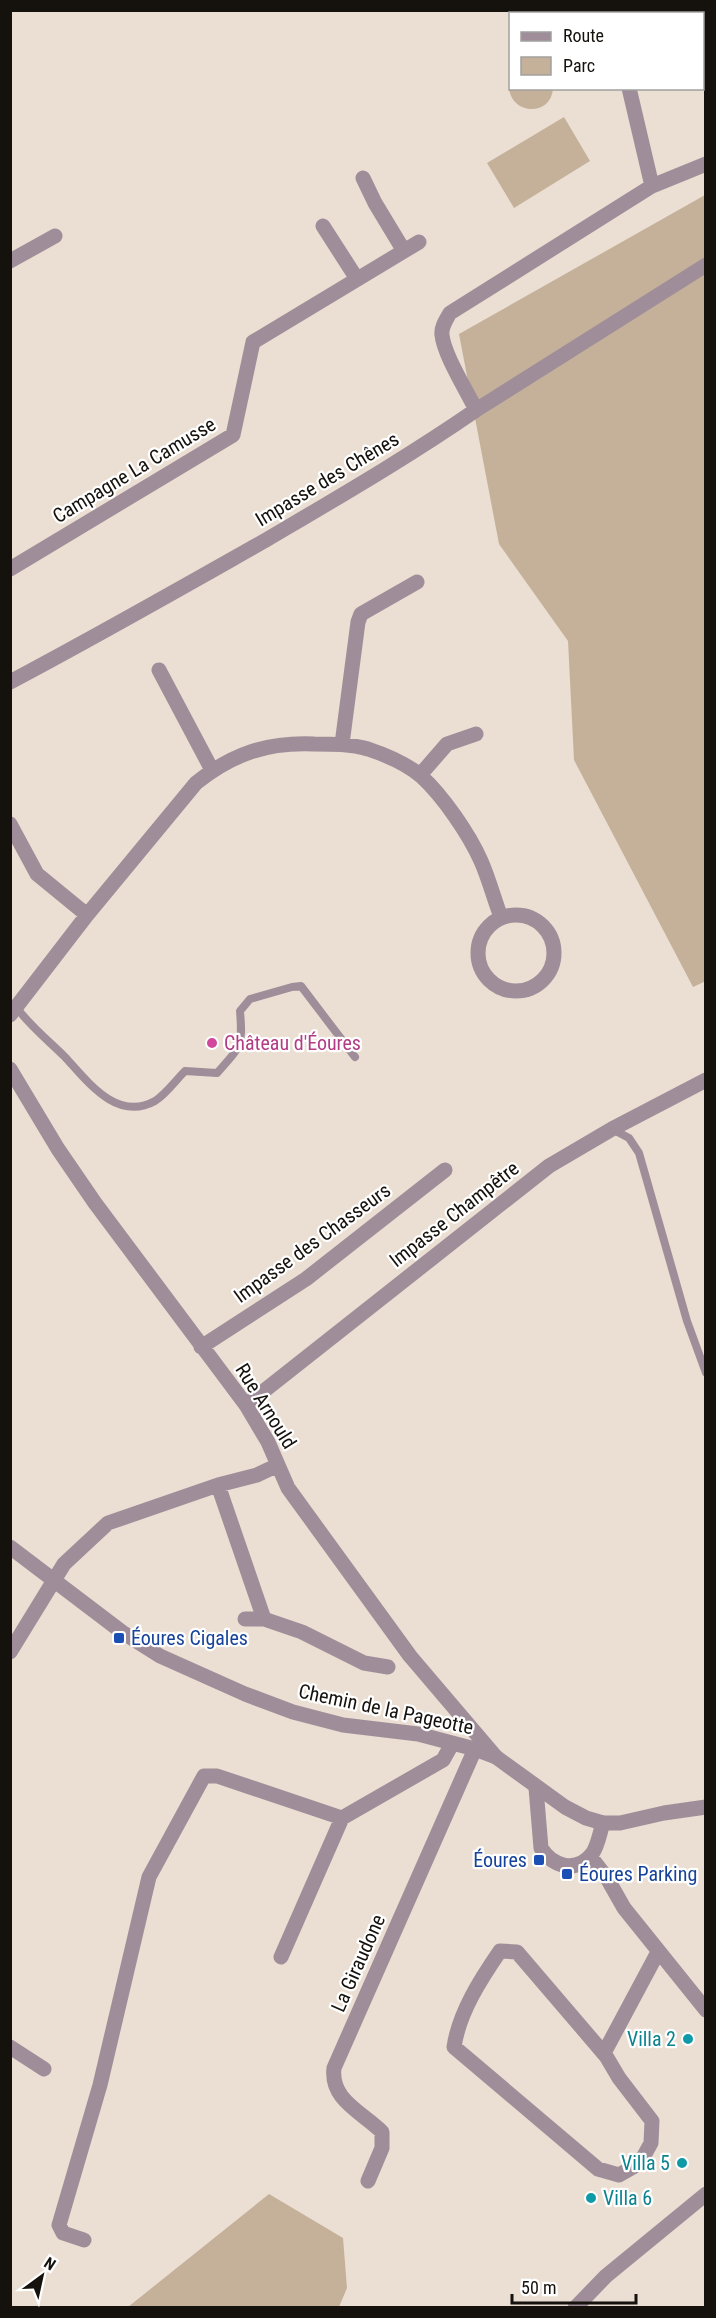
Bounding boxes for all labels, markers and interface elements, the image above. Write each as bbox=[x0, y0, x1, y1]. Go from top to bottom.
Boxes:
legend bbox=[509, 12, 704, 90]
text: Route bbox=[563, 25, 604, 46]
text: Parc bbox=[563, 55, 595, 76]
street label: Campagne La Camusse bbox=[48, 412, 220, 528]
street label: Impasse des Chênes bbox=[251, 427, 403, 531]
place label: Château d'Éoures bbox=[224, 1031, 361, 1055]
marker: Château d'Éoures bbox=[205, 1036, 219, 1050]
street label: Impasse Champêtre bbox=[384, 1156, 524, 1272]
street label: Impasse des Chasseurs bbox=[229, 1178, 395, 1308]
street label: Rue Arnould bbox=[230, 1359, 302, 1453]
place label: Éoures Cigales bbox=[131, 1626, 248, 1650]
marker: Éoures Cigales bbox=[112, 1631, 126, 1645]
street label: Chemin de la Pageotte bbox=[296, 1679, 476, 1739]
place label: Éoures bbox=[473, 1848, 527, 1872]
marker: Éoures bbox=[532, 1853, 546, 1867]
place label: Éoures Parking bbox=[579, 1862, 697, 1886]
marker: Éoures Parking bbox=[560, 1867, 574, 1881]
street label: La Giraudone bbox=[326, 1911, 390, 2015]
place label: Villa 2 bbox=[627, 2027, 676, 2051]
marker: Villa 2 bbox=[681, 2032, 695, 2046]
place label: Villa 5 bbox=[621, 2151, 670, 2175]
marker: Villa 5 bbox=[675, 2156, 689, 2170]
place label: Villa 6 bbox=[603, 2186, 652, 2210]
marker: Villa 6 bbox=[584, 2191, 598, 2205]
north arrow bbox=[12, 2246, 72, 2306]
text: N bbox=[41, 2253, 59, 2274]
scale bar bbox=[512, 2267, 636, 2305]
text: 50 m bbox=[521, 2277, 556, 2298]

